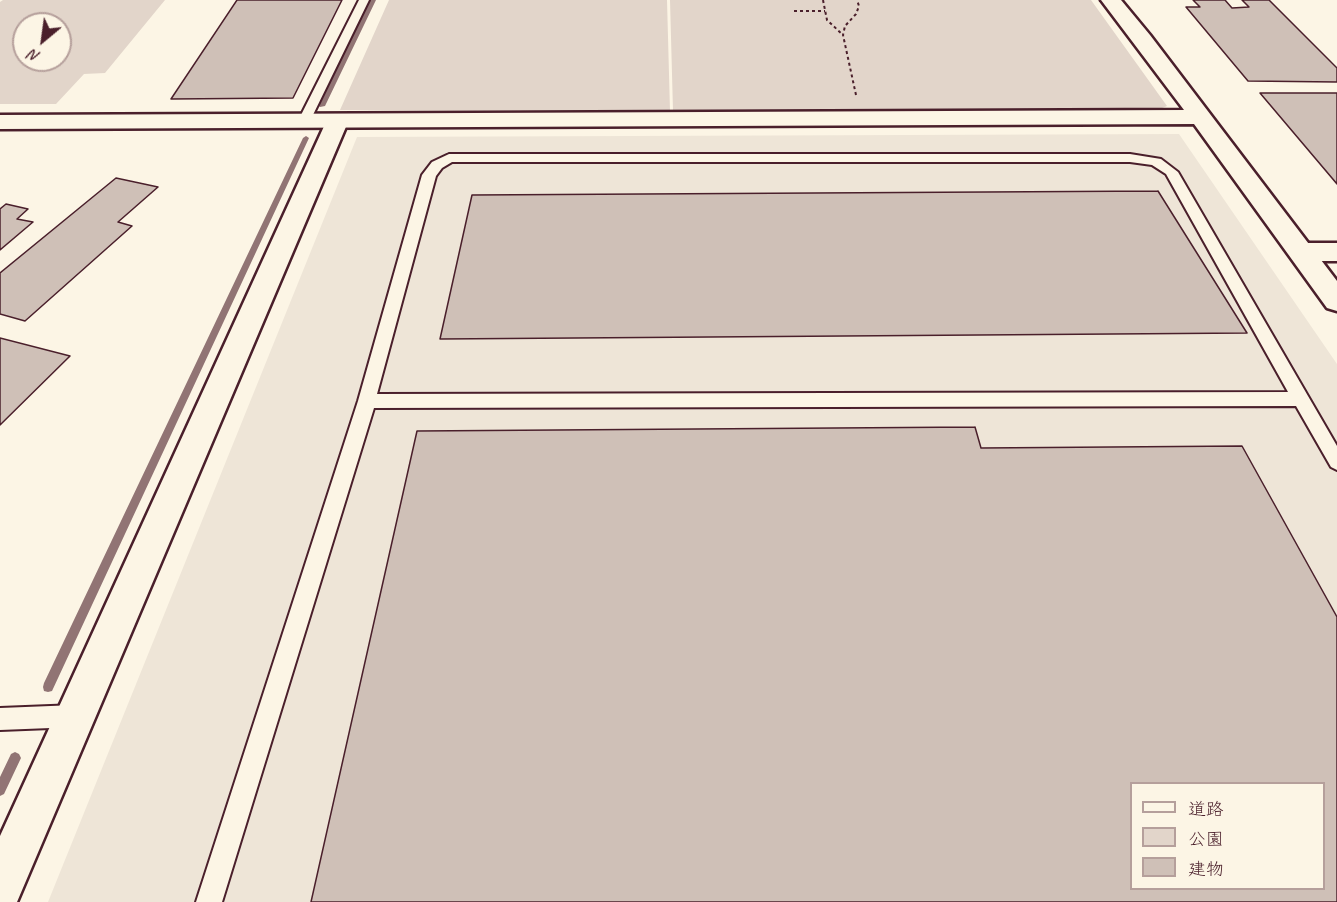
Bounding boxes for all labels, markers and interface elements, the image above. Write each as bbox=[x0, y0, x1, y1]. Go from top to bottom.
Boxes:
north arrow bbox=[12, 12, 72, 72]
text: N bbox=[25, 45, 43, 67]
legend bbox=[1130, 782, 1325, 890]
text: 道路 bbox=[1188, 798, 1224, 820]
text: 公園 bbox=[1188, 828, 1224, 850]
text: 建物 bbox=[1188, 858, 1224, 880]

